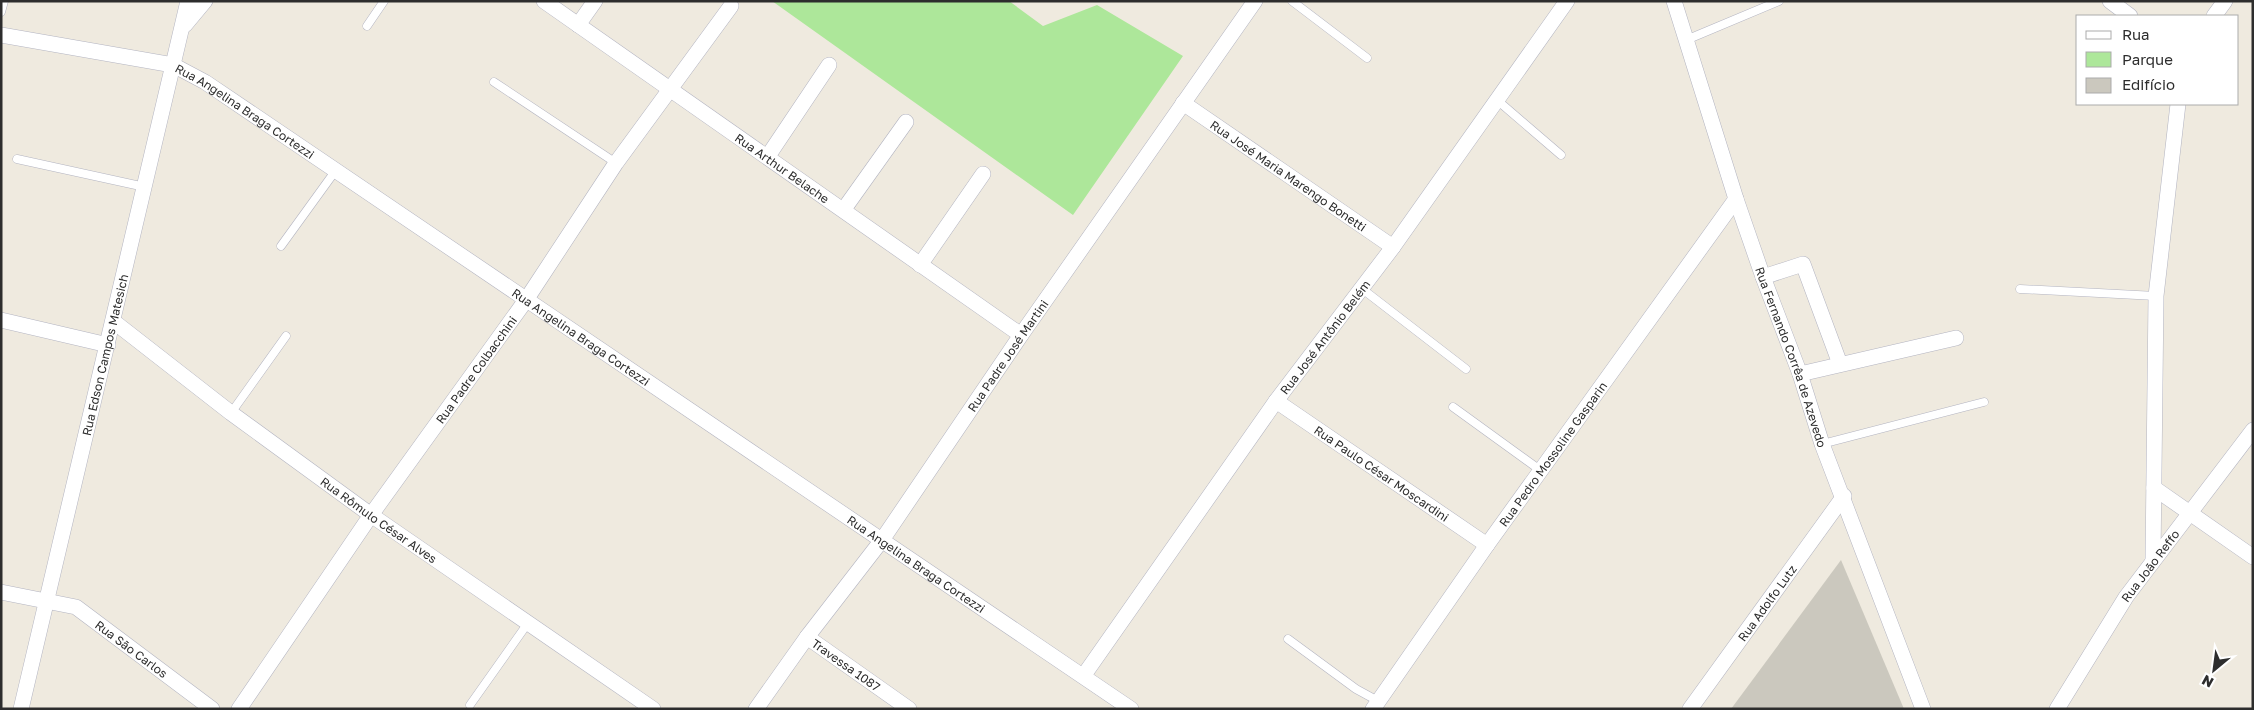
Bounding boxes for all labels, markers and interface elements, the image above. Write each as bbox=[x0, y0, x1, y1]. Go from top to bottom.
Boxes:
legend bbox=[2076, 15, 2239, 105]
text: Rua bbox=[2122, 25, 2149, 43]
text: Parque bbox=[2122, 50, 2173, 68]
street label: Rua Angelina Braga Cortezzi bbox=[173, 60, 318, 162]
text: Edifício bbox=[2122, 75, 2175, 93]
street label: Rua José Maria Marengo Bonetti bbox=[1208, 117, 1370, 234]
street label: Rua Arthur Belache bbox=[732, 130, 832, 206]
street label: Rua Fernando Corrêa de Azevedo bbox=[1753, 265, 1830, 449]
street label: Rua Edson Campos Matesich bbox=[78, 272, 131, 437]
street label: Rua José Antônio Belém bbox=[1276, 277, 1373, 397]
street label: Rua Angelina Braga Cortezzi bbox=[509, 285, 653, 389]
street label: Rua Padre José Martini bbox=[964, 297, 1051, 414]
street label: Rua Padre Colbacchini bbox=[432, 313, 520, 426]
street label: Rua Pedro Mossoline Gasparin bbox=[1495, 379, 1610, 529]
street label: Rua Paulo César Moscardini bbox=[1312, 422, 1452, 524]
street label: Rua Rômulo César Alves bbox=[318, 473, 440, 566]
street label: Rua Angelina Braga Cortezzi bbox=[845, 512, 988, 616]
street label: Rua João Reffo bbox=[2118, 527, 2182, 605]
street label: Rua Adolfo Lutz bbox=[1734, 562, 1799, 644]
street label: Rua São Carlos bbox=[92, 617, 171, 681]
street label: Travessa 1087 bbox=[809, 635, 883, 694]
north arrow bbox=[2189, 645, 2239, 695]
text: N bbox=[2199, 672, 2216, 692]

